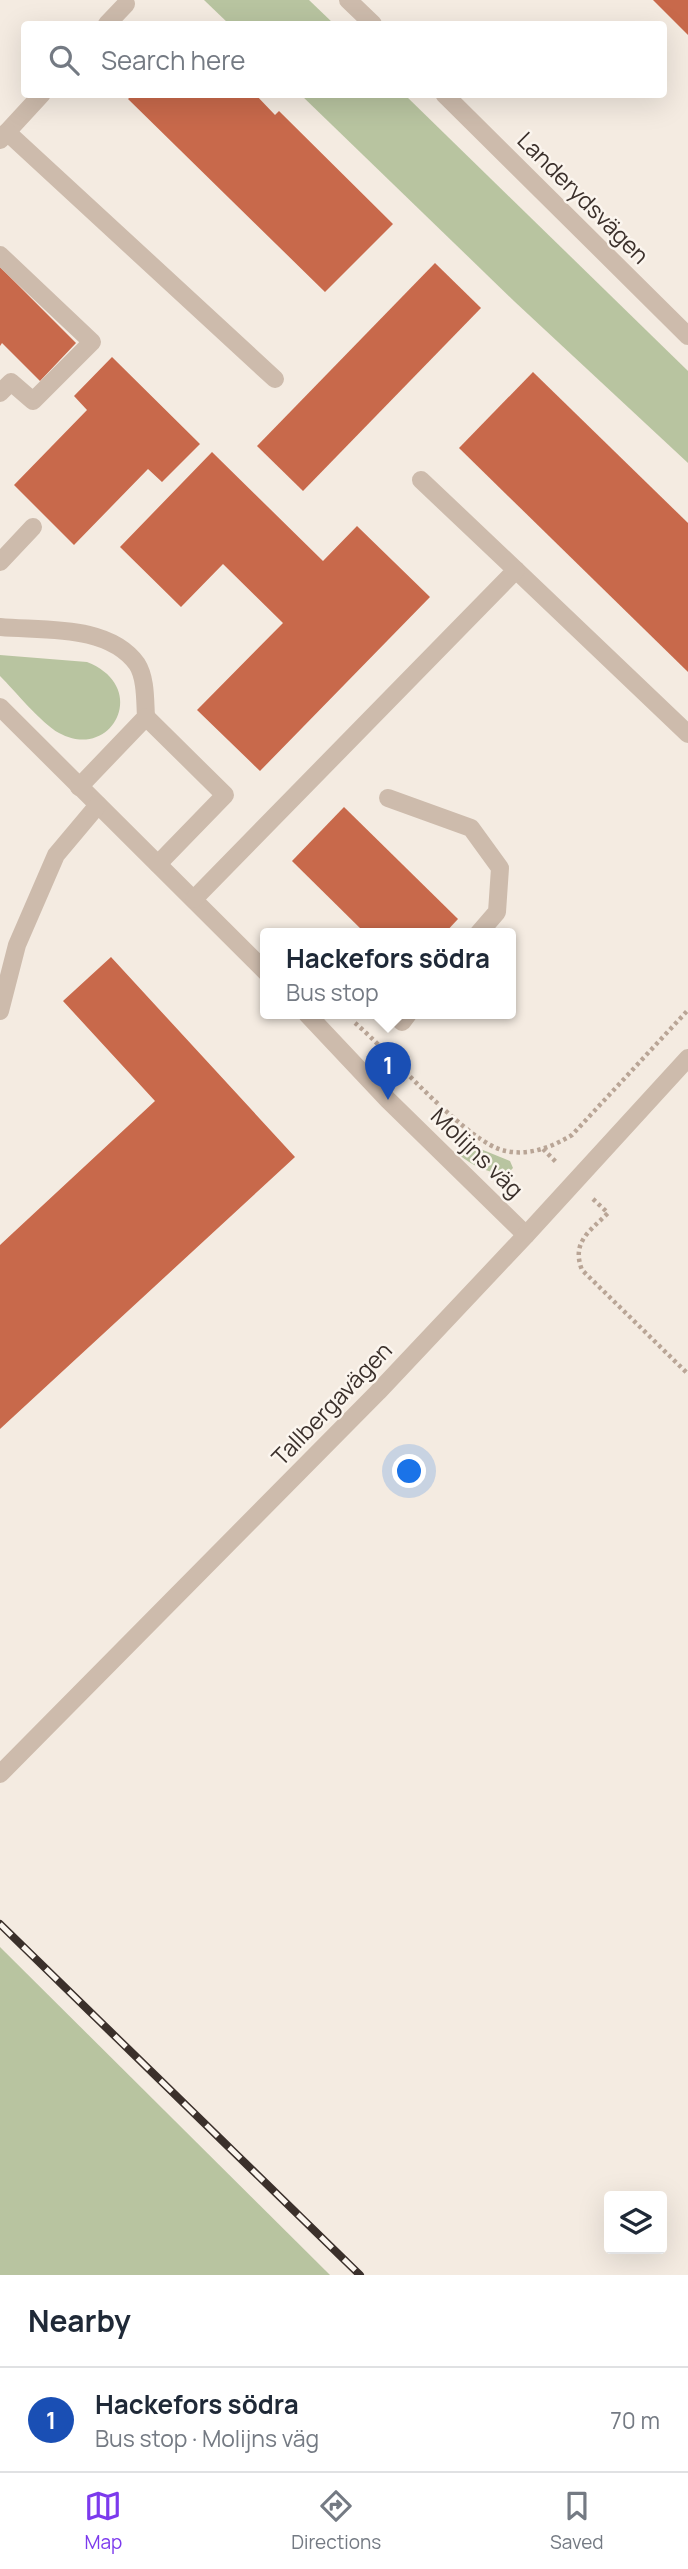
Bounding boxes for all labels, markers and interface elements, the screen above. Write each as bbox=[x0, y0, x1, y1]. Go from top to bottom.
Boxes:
search box bbox=[21, 21, 667, 98]
icon: search bbox=[45, 41, 83, 79]
text: Search here bbox=[101, 42, 246, 78]
street label: Landerydsvägen bbox=[511, 124, 657, 270]
popup bbox=[260, 928, 516, 1019]
text: Hackefors södra bbox=[286, 940, 490, 976]
text: Bus stop bbox=[286, 976, 379, 1008]
pin: 1 bbox=[365, 1042, 411, 1100]
street label: Molijns väg bbox=[424, 1100, 531, 1204]
street label: Tallbergavägen bbox=[264, 1334, 399, 1472]
your location bbox=[392, 1454, 426, 1488]
map controls bbox=[604, 2191, 667, 2254]
button: layers bbox=[604, 2191, 667, 2254]
text: Nearby bbox=[28, 2300, 131, 2341]
text: Hackefors södra bbox=[95, 2386, 299, 2422]
text: 1 bbox=[46, 2404, 56, 2436]
text: 70 m bbox=[610, 2404, 660, 2436]
text: Bus stop · Molijns väg bbox=[95, 2422, 319, 2454]
tab: Map bbox=[84, 2487, 122, 2555]
tab: Directions bbox=[291, 2487, 381, 2555]
tab: Saved bbox=[550, 2487, 604, 2555]

